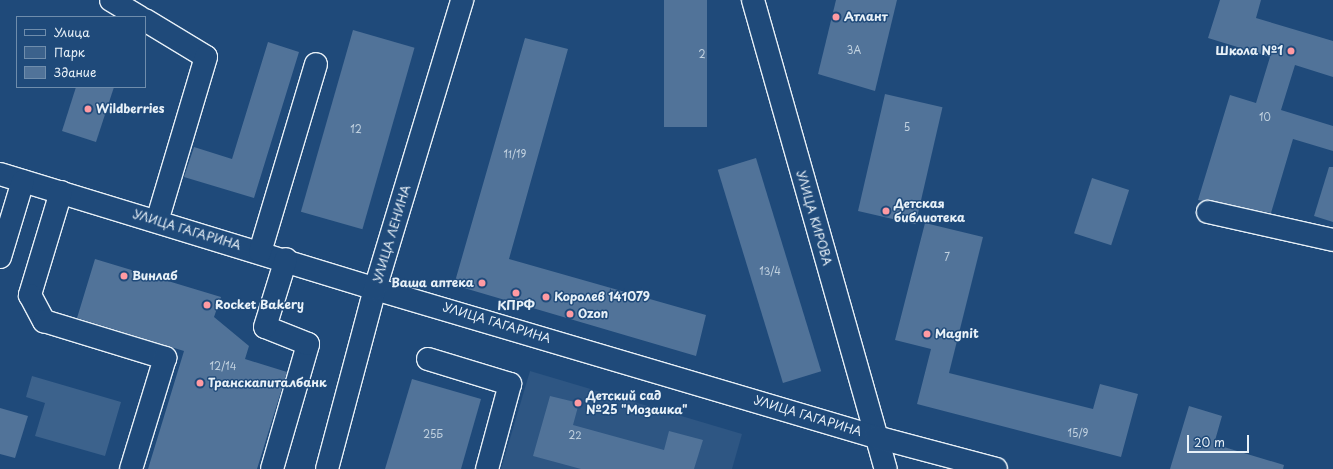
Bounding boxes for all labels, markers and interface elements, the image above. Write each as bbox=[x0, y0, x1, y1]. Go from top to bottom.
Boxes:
place label: Атлант bbox=[844, 10, 888, 24]
marker: Атлант bbox=[831, 12, 841, 22]
legend bbox=[16, 16, 146, 88]
text: Улица bbox=[54, 23, 90, 41]
text: Парк bbox=[54, 43, 85, 61]
house number: 3А bbox=[847, 44, 861, 56]
place label: Школа №1 bbox=[1215, 44, 1283, 58]
marker: Школа №1 bbox=[1286, 46, 1296, 56]
house number: 2 bbox=[698, 48, 706, 60]
text: Здание bbox=[54, 63, 96, 81]
place label: Wildberries bbox=[96, 102, 165, 116]
marker: Wildberries bbox=[83, 104, 93, 114]
house number: 10 bbox=[1259, 111, 1271, 123]
house number: 5 bbox=[904, 121, 910, 133]
house number: 12 bbox=[350, 123, 362, 135]
house number: 11/19 bbox=[504, 148, 526, 160]
street label: УЛИЦА КИРОВА bbox=[793, 168, 835, 268]
street label: УЛИЦА ЛЕНИНА bbox=[370, 183, 414, 285]
place label: Детская библиотека bbox=[894, 197, 965, 225]
marker: Детская библиотека bbox=[881, 206, 891, 216]
street label: УЛИЦА ГАГАРИНА bbox=[131, 207, 243, 253]
house number: 7 bbox=[944, 251, 950, 263]
house number: 13/4 bbox=[759, 265, 781, 277]
place label: Винлаб bbox=[132, 269, 178, 283]
marker: Винлаб bbox=[119, 271, 129, 281]
place label: Ваша аптека bbox=[391, 276, 474, 290]
marker: Ваша аптека bbox=[477, 278, 487, 288]
marker: КПРФ bbox=[511, 288, 521, 298]
place label: Королев 141079 bbox=[554, 290, 650, 304]
marker: Королев 141079 bbox=[541, 292, 551, 302]
place label: Rocket Bakery bbox=[215, 298, 306, 312]
place label: КПРФ bbox=[497, 299, 535, 313]
marker: Rocket Bakery bbox=[202, 300, 212, 310]
street label: УЛИЦА ГАГАРИНА bbox=[441, 300, 553, 346]
place label: Ozon bbox=[578, 307, 608, 321]
marker: Ozon bbox=[565, 309, 575, 319]
place label: Magnit bbox=[935, 327, 979, 341]
marker: Magnit bbox=[922, 329, 932, 339]
house number: 12/14 bbox=[210, 360, 236, 372]
place label: Транскапиталбанк bbox=[208, 376, 327, 390]
marker: Транскапиталбанк bbox=[195, 378, 205, 388]
place label: Детский сад №25 "Мозаика" bbox=[586, 389, 688, 417]
street label: УЛИЦА ГАГАРИНА bbox=[752, 393, 864, 439]
marker: Детский сад №25 "Мозаика" bbox=[573, 398, 583, 408]
house number: 15/9 bbox=[1068, 427, 1088, 439]
scale bar bbox=[1189, 427, 1251, 453]
house number: 25Б bbox=[423, 428, 443, 440]
house number: 22 bbox=[568, 429, 582, 441]
text: 20 m bbox=[1194, 433, 1225, 451]

